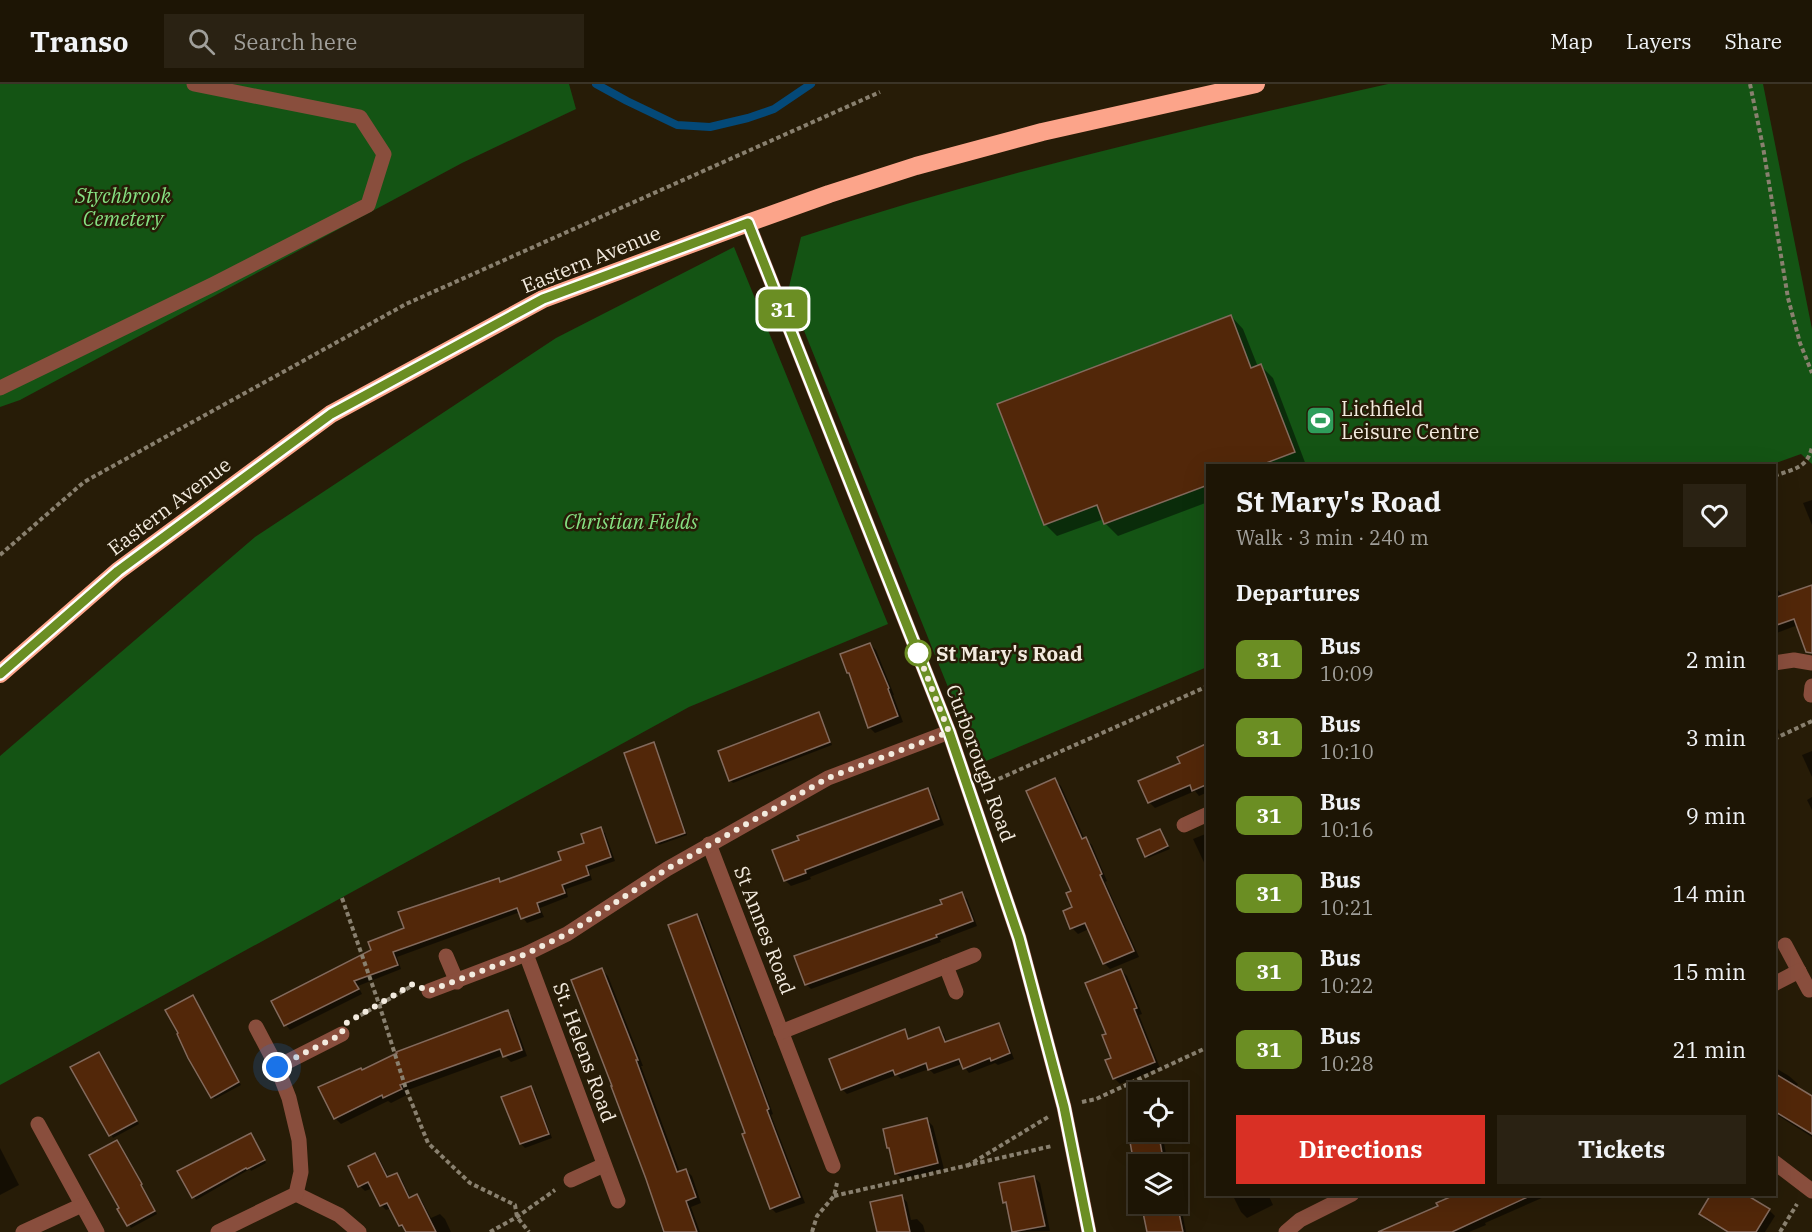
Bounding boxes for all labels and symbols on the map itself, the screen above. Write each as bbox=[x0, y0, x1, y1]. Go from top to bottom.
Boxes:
park label: Stychbrook Cemetery bbox=[74, 182, 171, 232]
street label: Eastern Avenue bbox=[517, 219, 665, 299]
line badge: 31 bbox=[756, 290, 810, 328]
place label: Lichfield Leisure Centre bbox=[1341, 395, 1479, 445]
sports icon: Lichfield Leisure Centre bbox=[1304, 404, 1336, 436]
street label: Eastern Avenue bbox=[102, 451, 236, 561]
park label: Christian Fields bbox=[564, 508, 699, 535]
marker: St Mary's Road bbox=[905, 640, 931, 666]
place label: St Mary's Road bbox=[936, 640, 1083, 667]
street label: Curborough Road bbox=[940, 680, 1022, 846]
street label: St Annes Road bbox=[728, 862, 802, 998]
street label: St. Helens Road bbox=[547, 978, 623, 1126]
your location bbox=[262, 1052, 292, 1082]

